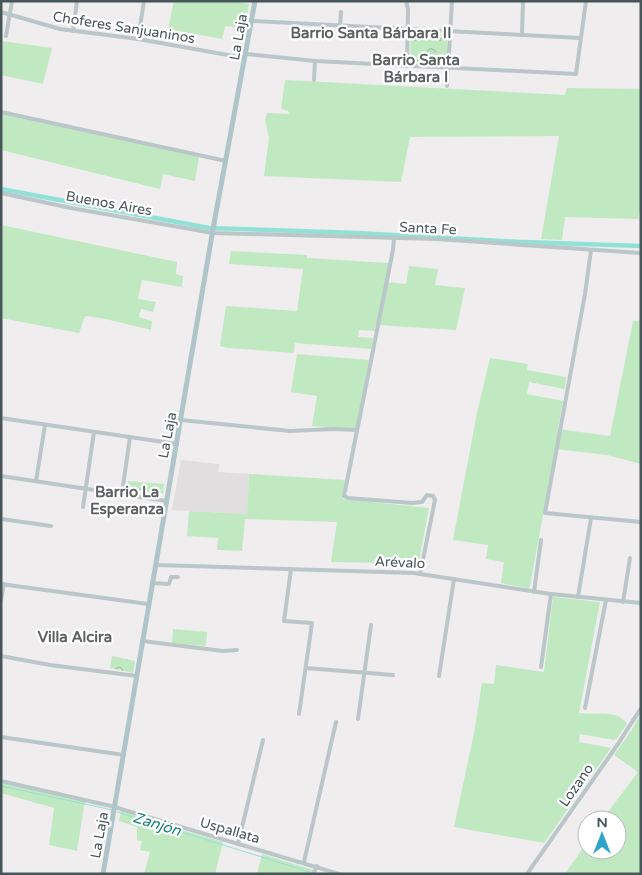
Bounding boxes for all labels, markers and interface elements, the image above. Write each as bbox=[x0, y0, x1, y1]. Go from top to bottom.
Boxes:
street label: Choferes Sanjuaninos bbox=[52, 8, 197, 47]
street label: La Laja bbox=[226, 12, 251, 62]
district label: Barrio Santa Bárbara II bbox=[291, 24, 451, 42]
district label: Barrio Santa Bárbara I bbox=[372, 51, 460, 86]
street label: Buenos Aires bbox=[65, 188, 154, 219]
street label: Santa Fe bbox=[399, 219, 457, 238]
street label: La Laja bbox=[155, 410, 180, 460]
district label: Barrio La Esperanza bbox=[90, 483, 164, 519]
street label: Arévalo bbox=[374, 553, 426, 572]
district label: Villa Alcira bbox=[38, 628, 112, 646]
street label: Lozano bbox=[556, 761, 597, 810]
water label: Zanjón bbox=[131, 808, 184, 840]
street label: La Laja bbox=[87, 810, 112, 860]
north arrow bbox=[577, 810, 627, 860]
street label: Uspallata bbox=[198, 814, 262, 847]
text: N bbox=[596, 814, 608, 831]

